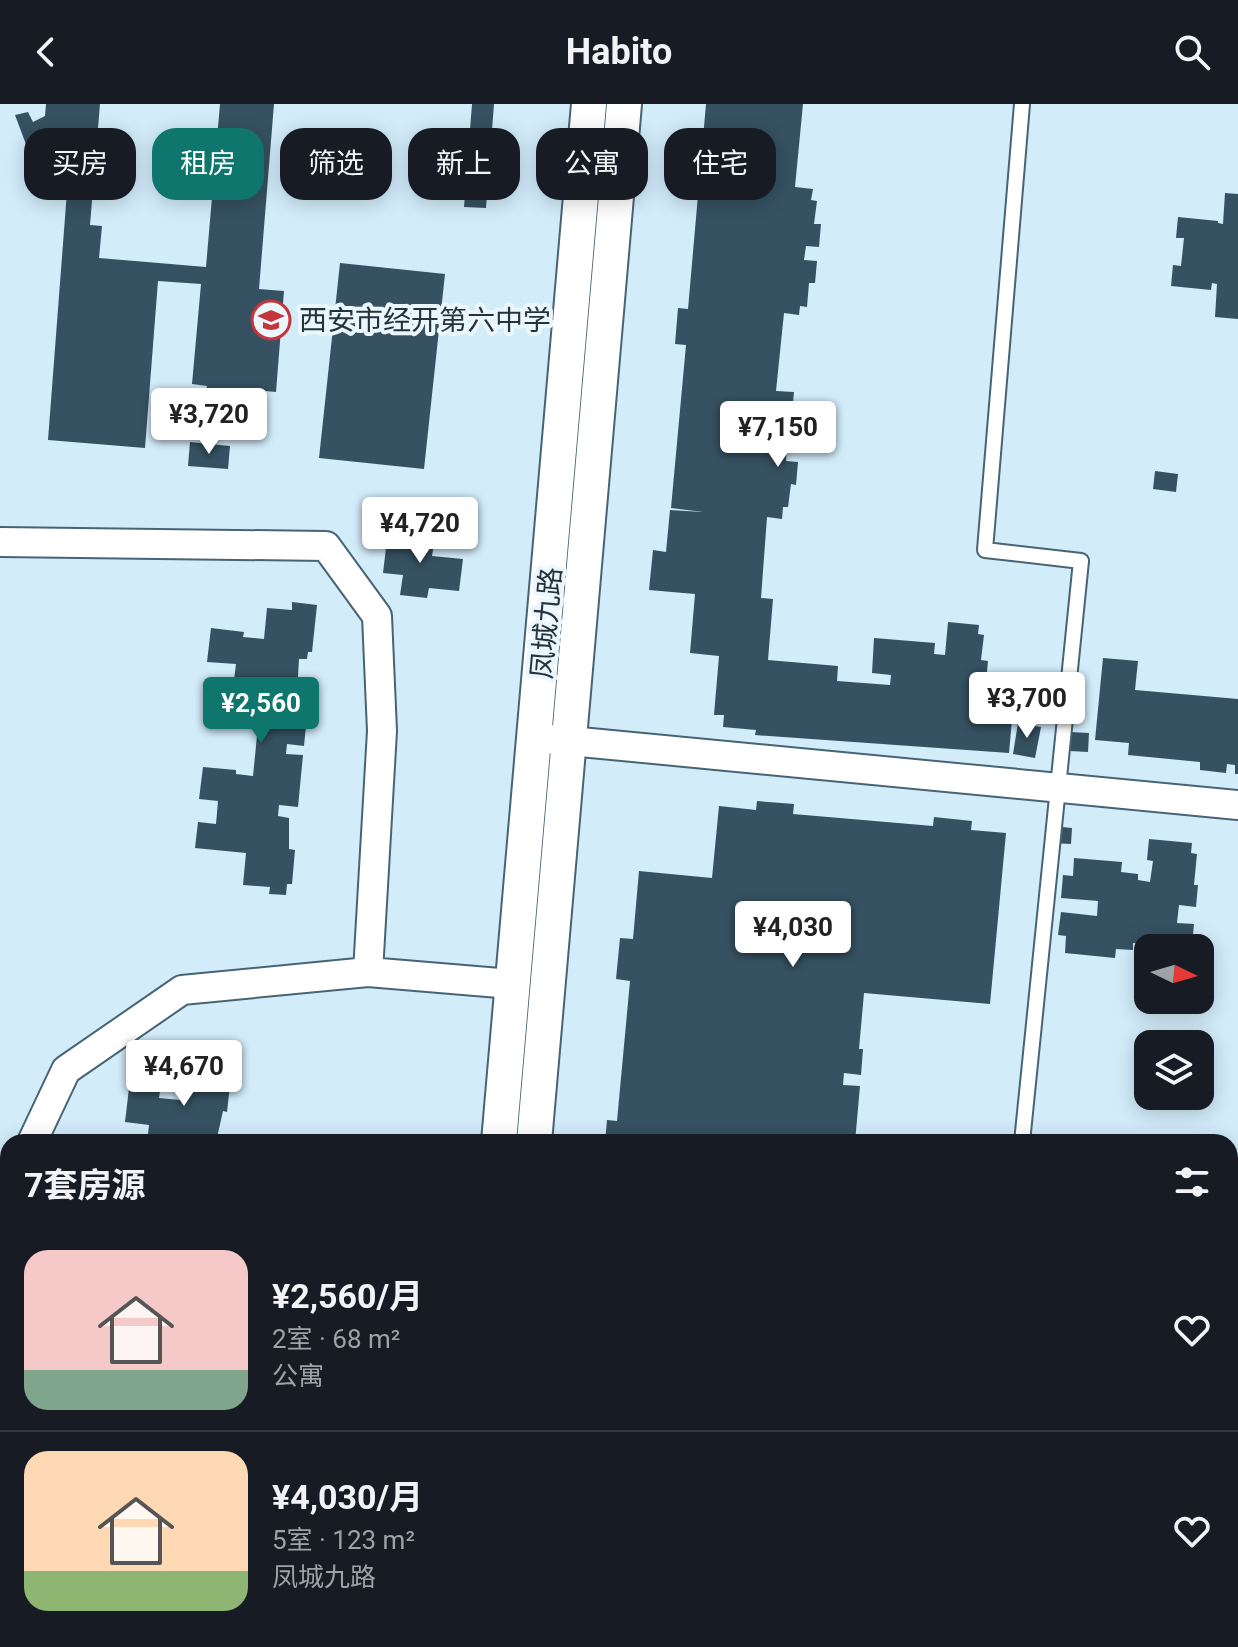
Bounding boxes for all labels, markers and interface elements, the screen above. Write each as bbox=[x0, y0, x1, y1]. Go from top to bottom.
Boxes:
icon: back bbox=[24, 30, 68, 74]
icon: search bbox=[1170, 30, 1214, 74]
text: Habito bbox=[566, 31, 672, 73]
chip: 买房 bbox=[24, 128, 136, 200]
chip: 租房 bbox=[152, 128, 264, 200]
chip: 筛选 bbox=[280, 128, 392, 200]
chip: 新上 bbox=[408, 128, 520, 200]
chip: 公寓 bbox=[536, 128, 648, 200]
chip: 住宅 bbox=[664, 128, 776, 200]
school or university icon: 西安市经开第六中学 bbox=[250, 299, 292, 341]
place label: 西安市经开第六中学 bbox=[299, 304, 551, 337]
pin: ¥3,720 bbox=[144, 388, 274, 456]
text: ¥3,720 bbox=[169, 399, 249, 429]
pin: ¥7,150 bbox=[713, 401, 843, 469]
text: ¥7,150 bbox=[738, 412, 818, 442]
pin: ¥4,720 bbox=[355, 497, 485, 565]
text: ¥4,720 bbox=[380, 508, 460, 538]
street label: 凤城九路 bbox=[525, 566, 568, 680]
pin: ¥3,700 bbox=[962, 672, 1092, 740]
pin: ¥2,560 bbox=[196, 677, 326, 745]
text: ¥3,700 bbox=[987, 683, 1067, 713]
text: ¥2,560 bbox=[221, 688, 301, 718]
pin: ¥4,030 bbox=[728, 901, 858, 969]
text: ¥4,030 bbox=[753, 912, 833, 942]
north arrow bbox=[1134, 934, 1214, 1014]
map controls bbox=[1134, 934, 1214, 1110]
button: layers bbox=[1134, 1030, 1214, 1110]
pin: ¥4,670 bbox=[119, 1040, 249, 1108]
text: ¥4,670 bbox=[144, 1051, 224, 1081]
icon: filters bbox=[1170, 1160, 1214, 1204]
text: 7套房源 bbox=[24, 1165, 146, 1205]
text: ¥2,560/月 bbox=[272, 1276, 423, 1316]
icon: home bbox=[88, 1282, 184, 1378]
icon: heart bbox=[1170, 1308, 1214, 1352]
text: 2室 · 68 m² bbox=[272, 1324, 400, 1354]
text: 公寓 bbox=[272, 1361, 324, 1391]
text: ¥4,030/月 bbox=[272, 1477, 423, 1517]
icon: home bbox=[88, 1483, 184, 1579]
icon: heart bbox=[1170, 1509, 1214, 1553]
text: 5室 · 123 m² bbox=[272, 1525, 415, 1555]
text: 凤城九路 bbox=[272, 1562, 376, 1592]

